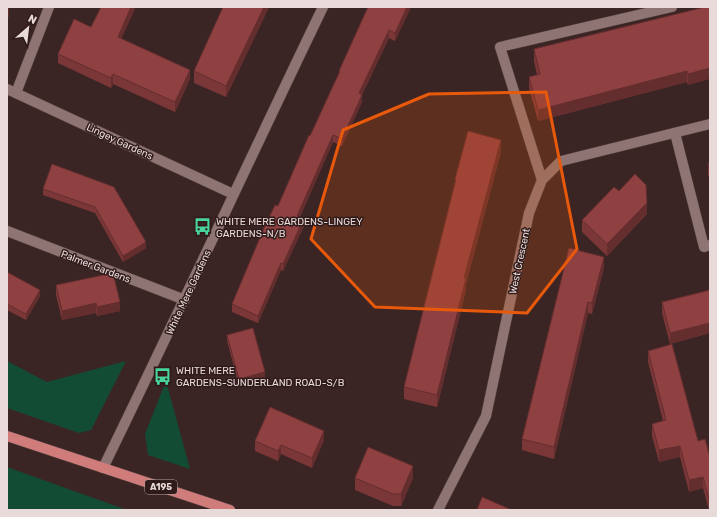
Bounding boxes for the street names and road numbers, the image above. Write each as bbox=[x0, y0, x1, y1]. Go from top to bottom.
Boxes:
street label: Lingey Gardens bbox=[84, 121, 155, 163]
street label: West Crescent bbox=[507, 227, 533, 295]
street label: Palmer Gardens bbox=[59, 248, 132, 286]
street label: White Mere Gardens bbox=[164, 248, 214, 337]
road number: A195 bbox=[145, 480, 177, 494]

